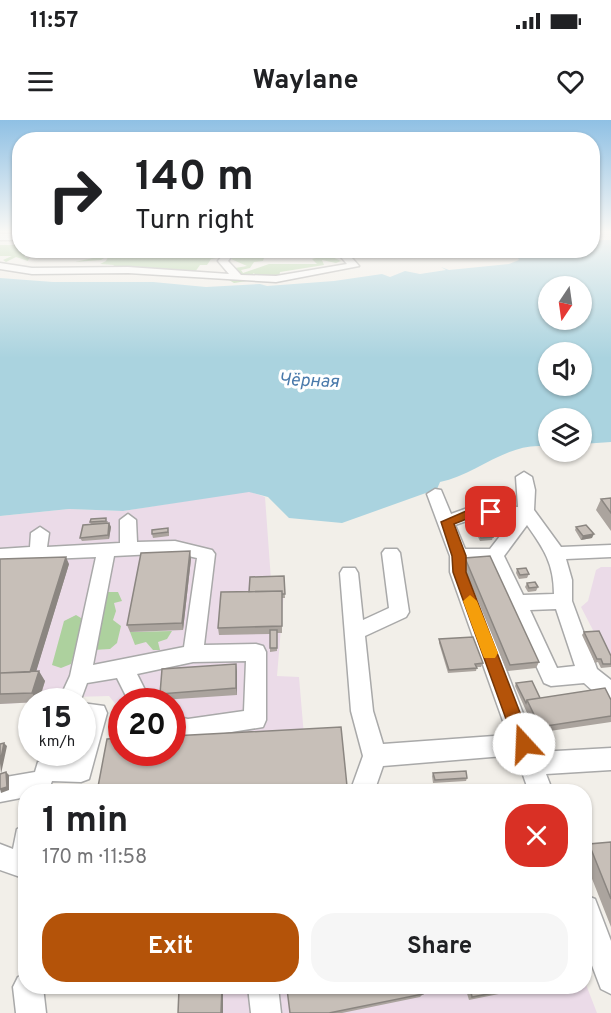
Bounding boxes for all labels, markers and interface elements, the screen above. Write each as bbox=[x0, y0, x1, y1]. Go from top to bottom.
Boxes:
text: 11:57 bbox=[30, 8, 78, 35]
text: Waylane bbox=[252, 64, 359, 98]
icon: menu bbox=[24, 65, 57, 98]
icon: heart bbox=[554, 65, 587, 98]
text: 140 m bbox=[135, 152, 254, 205]
icon: right bbox=[36, 156, 114, 234]
text: Turn right bbox=[135, 204, 254, 238]
north arrow bbox=[538, 276, 592, 330]
map controls bbox=[538, 276, 592, 462]
button: sound bbox=[538, 342, 592, 396]
water label: Чёрная bbox=[278, 369, 340, 394]
button: layers bbox=[538, 408, 592, 462]
pin bbox=[465, 486, 516, 537]
icon: arrive bbox=[474, 495, 507, 528]
speed limit sign: 20 bbox=[108, 688, 186, 766]
text: 15 bbox=[42, 701, 72, 738]
position arrow bbox=[492, 712, 556, 776]
text: km/h bbox=[39, 733, 75, 752]
text: 1 min bbox=[42, 799, 128, 845]
button: close bbox=[505, 804, 568, 867]
text: 170 m · 11:58 bbox=[42, 845, 147, 871]
button: Exit bbox=[42, 913, 299, 982]
button: Share bbox=[311, 913, 568, 982]

